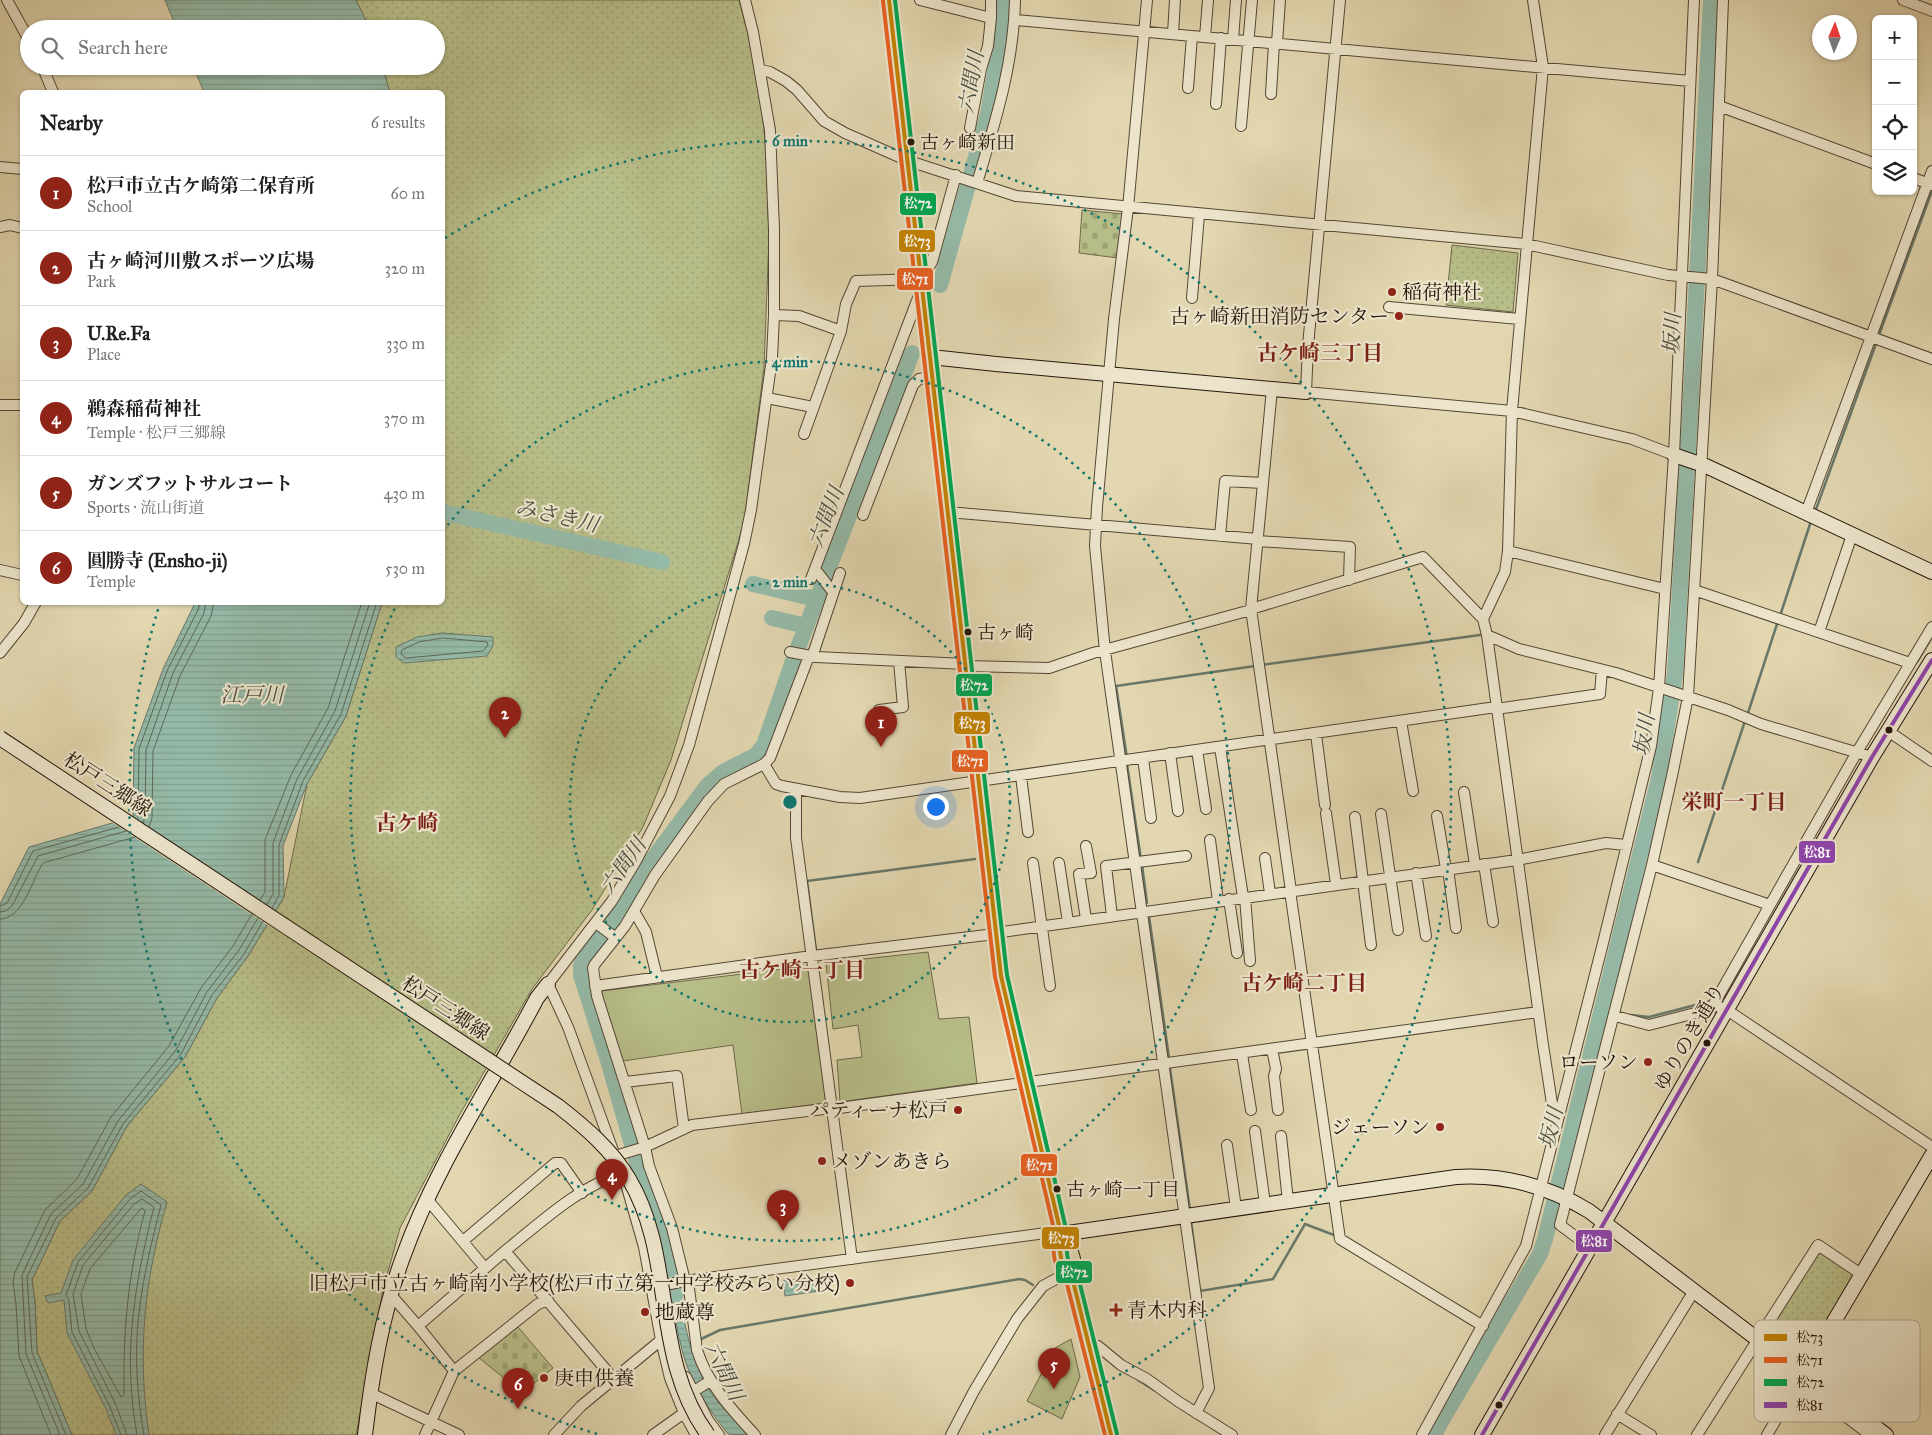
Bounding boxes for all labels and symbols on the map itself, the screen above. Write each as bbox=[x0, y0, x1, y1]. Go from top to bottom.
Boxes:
north arrow bbox=[1812, 15, 1857, 60]
water label: 六間川 bbox=[953, 47, 990, 115]
place label: 古ヶ崎新田 bbox=[920, 131, 1015, 154]
text: 6 min bbox=[772, 132, 809, 150]
marker: 古ヶ崎新田 bbox=[906, 137, 916, 147]
line badge: 松72 bbox=[899, 192, 937, 216]
text: 松72 bbox=[904, 195, 933, 212]
line badge: 松73 bbox=[898, 229, 936, 253]
text: 松73 bbox=[903, 233, 931, 251]
line badge: 松71 bbox=[896, 267, 934, 291]
text: 松71 bbox=[901, 271, 929, 288]
place label: 稲荷神社 bbox=[1402, 280, 1482, 304]
marker: 稲荷神社 bbox=[1386, 286, 1398, 298]
place label: 古ヶ崎新田消防センター bbox=[1170, 304, 1389, 328]
marker: 古ヶ崎新田消防センター bbox=[1393, 310, 1405, 322]
water label: 坂川 bbox=[1658, 310, 1686, 356]
district label: 古ケ崎三丁目 bbox=[1257, 340, 1383, 366]
text: 4 min bbox=[772, 353, 809, 372]
water label: 六間川 bbox=[803, 481, 850, 551]
water label: みさき川 bbox=[513, 494, 603, 539]
text: 2 min bbox=[772, 573, 809, 591]
place label: 古ヶ崎 bbox=[977, 621, 1034, 644]
marker: 古ヶ崎 bbox=[963, 627, 973, 637]
line badge: 松72 bbox=[955, 673, 993, 697]
text: 松72 bbox=[960, 677, 989, 694]
water label: 江戸川 bbox=[221, 682, 285, 708]
pin: 2 bbox=[489, 697, 521, 738]
pin: 1 bbox=[865, 706, 897, 747]
water label: 坂川 bbox=[1628, 710, 1660, 758]
line badge: 松73 bbox=[953, 711, 991, 735]
text: 松73 bbox=[958, 715, 986, 733]
unlabelled marker bbox=[1884, 725, 1894, 735]
street label: 松戸三郷線 bbox=[60, 747, 156, 821]
line badge: 松71 bbox=[951, 749, 989, 773]
text: 松71 bbox=[956, 753, 984, 770]
district label: 栄町一丁目 bbox=[1682, 789, 1787, 815]
centre of rings bbox=[781, 793, 799, 811]
your location bbox=[923, 794, 949, 820]
district label: 古ケ崎 bbox=[376, 810, 439, 836]
water label: 六間川 bbox=[594, 831, 653, 899]
line badge: 松81 bbox=[1798, 840, 1836, 864]
text: 松81 bbox=[1804, 844, 1831, 861]
district label: 古ケ崎一丁目 bbox=[739, 957, 865, 983]
district label: 古ケ崎二丁目 bbox=[1241, 970, 1367, 996]
street label: 松戸三郷線 bbox=[398, 971, 494, 1045]
street label: ゆりのき通り bbox=[1649, 979, 1729, 1095]
unlabelled marker bbox=[1702, 1038, 1712, 1048]
place label: ローソン bbox=[1559, 1050, 1638, 1074]
marker: ローソン bbox=[1642, 1056, 1654, 1068]
place label: パティーナ松戸 bbox=[810, 1098, 948, 1122]
water label: 坂川 bbox=[1533, 1103, 1569, 1152]
marker: パティーナ松戸 bbox=[952, 1104, 964, 1116]
place label: ジェーソン bbox=[1331, 1115, 1430, 1139]
marker: ジェーソン bbox=[1434, 1121, 1446, 1133]
place label: メゾンあきら bbox=[832, 1149, 951, 1173]
line badge: 松71 bbox=[1020, 1153, 1058, 1177]
marker: メゾンあきら bbox=[816, 1155, 828, 1167]
text: 松71 bbox=[1025, 1157, 1053, 1174]
pin: 4 bbox=[596, 1159, 628, 1200]
place label: 古ヶ崎一丁目 bbox=[1066, 1178, 1180, 1201]
marker: 古ヶ崎一丁目 bbox=[1052, 1184, 1062, 1194]
pin: 3 bbox=[767, 1190, 799, 1231]
line badge: 松73 bbox=[1041, 1226, 1080, 1250]
line badge: 松81 bbox=[1575, 1229, 1613, 1253]
text: 松73 bbox=[1047, 1230, 1075, 1248]
text: 松81 bbox=[1581, 1233, 1608, 1250]
line badge: 松72 bbox=[1055, 1260, 1093, 1284]
text: 松72 bbox=[1060, 1264, 1089, 1281]
place label: 旧松戸市立古ヶ崎南小学校(松戸市立第一中学校みらい分校) bbox=[309, 1271, 840, 1296]
marker: 旧松戸市立古ヶ崎南小学校(松戸市立第一中学校みらい分校) bbox=[844, 1277, 856, 1289]
place label: 青木内科 bbox=[1127, 1298, 1207, 1322]
place label: 地蔵尊 bbox=[655, 1300, 715, 1324]
marker: 青木内科 bbox=[1109, 1303, 1123, 1317]
marker: 地蔵尊 bbox=[639, 1306, 651, 1318]
legend bbox=[1754, 1320, 1920, 1422]
text: 松73 bbox=[1796, 1329, 1823, 1346]
water label: 六間川 bbox=[699, 1337, 750, 1407]
pin: 5 bbox=[1038, 1348, 1070, 1389]
text: 松71 bbox=[1796, 1352, 1823, 1369]
place label: 庚申供養 bbox=[554, 1366, 634, 1390]
pin: 6 bbox=[502, 1368, 534, 1409]
marker: 庚申供養 bbox=[538, 1372, 550, 1384]
text: 松72 bbox=[1796, 1374, 1824, 1391]
text: 松81 bbox=[1796, 1397, 1823, 1414]
unlabelled marker bbox=[1494, 1400, 1504, 1410]

